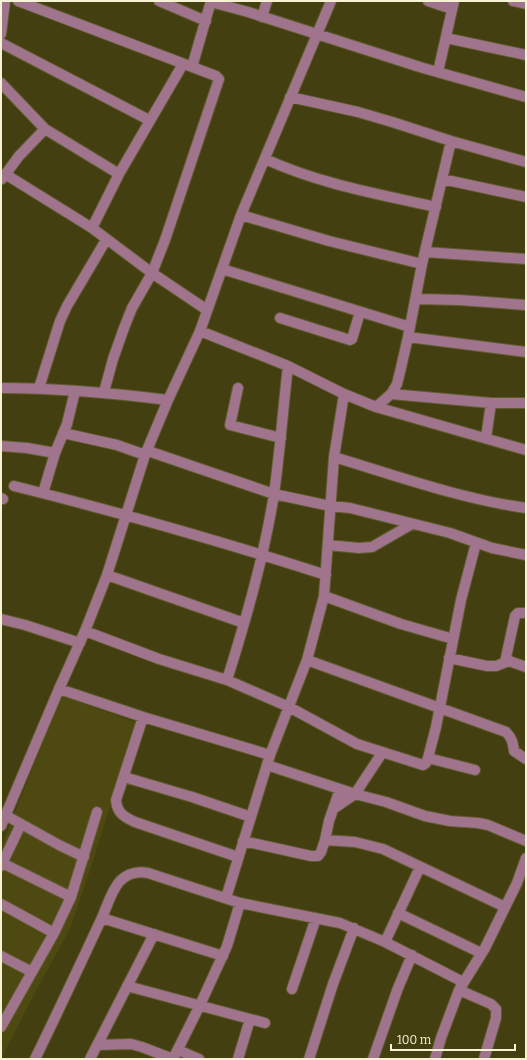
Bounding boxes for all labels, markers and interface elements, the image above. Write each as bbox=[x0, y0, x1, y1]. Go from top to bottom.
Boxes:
scale bar bbox=[391, 1026, 515, 1052]
text: 100 m bbox=[397, 1033, 432, 1047]

